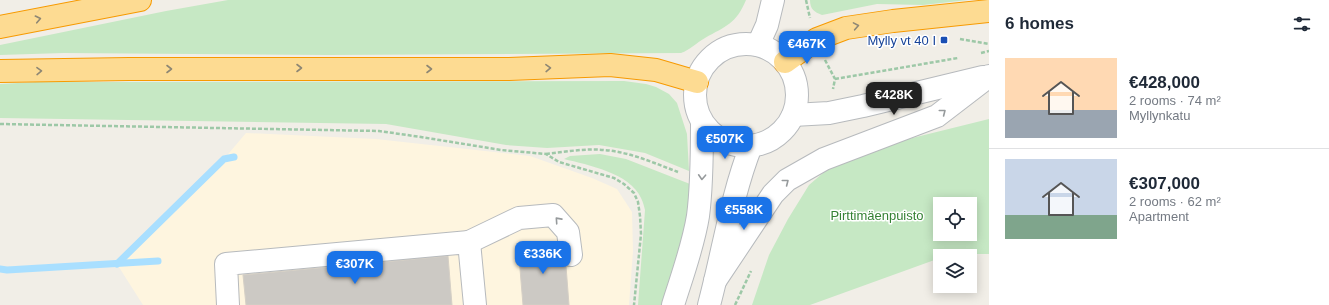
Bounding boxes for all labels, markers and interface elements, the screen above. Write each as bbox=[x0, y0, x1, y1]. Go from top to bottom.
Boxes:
icon: filters bbox=[1291, 13, 1313, 35]
text: 6 homes bbox=[1005, 14, 1074, 33]
one-way arrow bbox=[35, 16, 41, 24]
one-way arrow bbox=[853, 22, 859, 31]
pin: €467K bbox=[779, 31, 835, 65]
place label: Mylly vt 40 I bbox=[867, 33, 936, 48]
marker: Mylly vt 40 I bbox=[939, 35, 949, 45]
text: €467K bbox=[788, 36, 826, 51]
one-way arrow bbox=[545, 63, 551, 72]
one-way arrow bbox=[296, 64, 302, 72]
one-way arrow bbox=[166, 65, 172, 73]
one-way arrow bbox=[426, 65, 432, 73]
one-way arrow bbox=[36, 67, 42, 75]
text: €428,000 bbox=[1129, 73, 1200, 92]
icon: home bbox=[1037, 74, 1085, 122]
pin: €428K bbox=[866, 82, 922, 116]
text: €428K bbox=[875, 87, 913, 102]
text: 2 rooms · 74 m² bbox=[1129, 93, 1221, 108]
text: Myllynkatu bbox=[1129, 108, 1190, 123]
one-way arrow bbox=[938, 110, 945, 117]
pin: €507K bbox=[697, 126, 753, 160]
text: €507K bbox=[706, 131, 744, 146]
one-way arrow bbox=[697, 174, 706, 180]
text: €307,000 bbox=[1129, 174, 1200, 193]
icon: home bbox=[1037, 175, 1085, 223]
one-way arrow bbox=[782, 179, 789, 186]
text: 2 rooms · 62 m² bbox=[1129, 194, 1221, 209]
pin: €558K bbox=[716, 197, 772, 231]
map controls bbox=[933, 197, 977, 293]
button: locate bbox=[933, 197, 977, 241]
text: €558K bbox=[725, 202, 763, 217]
park label: Pirttimäenpuisto bbox=[830, 208, 924, 223]
text: Apartment bbox=[1129, 209, 1189, 224]
one-way arrow bbox=[555, 218, 562, 225]
pin: €336K bbox=[515, 241, 571, 275]
text: €336K bbox=[524, 246, 562, 261]
button: layers bbox=[933, 249, 977, 293]
pin: €307K bbox=[327, 251, 383, 285]
text: €307K bbox=[336, 256, 374, 271]

